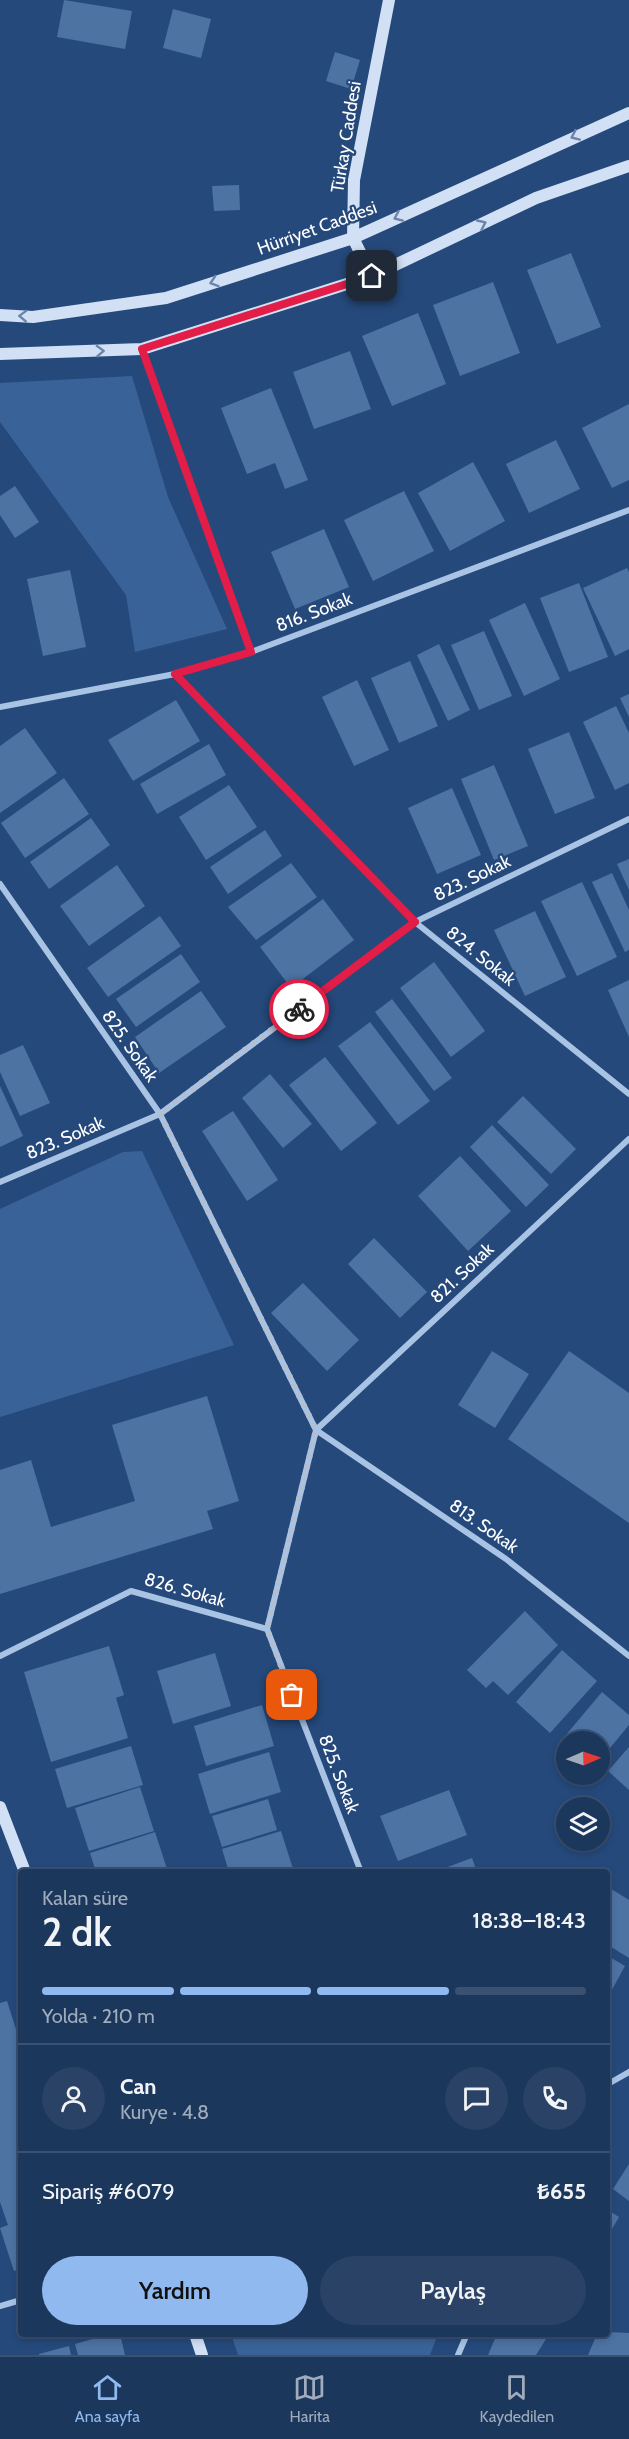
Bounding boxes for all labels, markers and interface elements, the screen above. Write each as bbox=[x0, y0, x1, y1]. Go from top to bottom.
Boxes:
street label: Türkay Caddesi bbox=[326, 80, 366, 194]
one-way arrow bbox=[571, 129, 582, 141]
street label: Hürriyet Caddesi bbox=[254, 196, 380, 260]
one-way arrow bbox=[393, 210, 404, 222]
one-way arrow bbox=[476, 219, 487, 231]
pin bbox=[346, 250, 397, 301]
icon: home bbox=[355, 259, 388, 292]
one-way arrow bbox=[209, 275, 220, 287]
one-way arrow bbox=[19, 310, 28, 322]
one-way arrow bbox=[96, 344, 105, 357]
street label: 816. Sokak bbox=[273, 587, 356, 637]
street label: 823. Sokak bbox=[430, 850, 515, 906]
street label: 824. Sokak bbox=[442, 921, 521, 991]
courier bbox=[269, 979, 329, 1039]
icon: bike bbox=[283, 993, 316, 1026]
street label: 825. Sokak bbox=[97, 1006, 163, 1087]
street label: 823. Sokak bbox=[23, 1111, 108, 1164]
street label: 821. Sokak bbox=[426, 1237, 499, 1308]
street label: 813. Sokak bbox=[445, 1494, 524, 1558]
street label: 826. Sokak bbox=[142, 1568, 229, 1612]
pin bbox=[266, 1669, 317, 1720]
icon: bag bbox=[275, 1678, 308, 1711]
street label: 825. Sokak bbox=[314, 1731, 364, 1818]
north arrow bbox=[556, 1731, 610, 1785]
map controls bbox=[556, 1731, 610, 1851]
button: layers bbox=[556, 1797, 610, 1851]
text: Kalan süre bbox=[42, 1886, 128, 1910]
text: 18:38–18:43 bbox=[472, 1907, 586, 1934]
text: 2 dk bbox=[42, 1908, 112, 1956]
text: Yolda · 210 m bbox=[42, 2004, 155, 2028]
button: person bbox=[42, 2067, 105, 2130]
button: chat bbox=[445, 2067, 508, 2130]
button: phone bbox=[523, 2067, 586, 2130]
text: Can bbox=[120, 2073, 157, 2100]
text: Kurye · 4.8 bbox=[120, 2100, 209, 2124]
text: Sipariş #6079 bbox=[42, 2178, 175, 2205]
text: ₺655 bbox=[537, 2178, 586, 2205]
button: Yardım bbox=[42, 2256, 308, 2325]
button: Paylaş bbox=[320, 2256, 586, 2325]
tab: Ana sayfa bbox=[75, 2371, 140, 2426]
tab: Harita bbox=[290, 2371, 330, 2426]
tab: Kaydedilen bbox=[480, 2371, 554, 2426]

